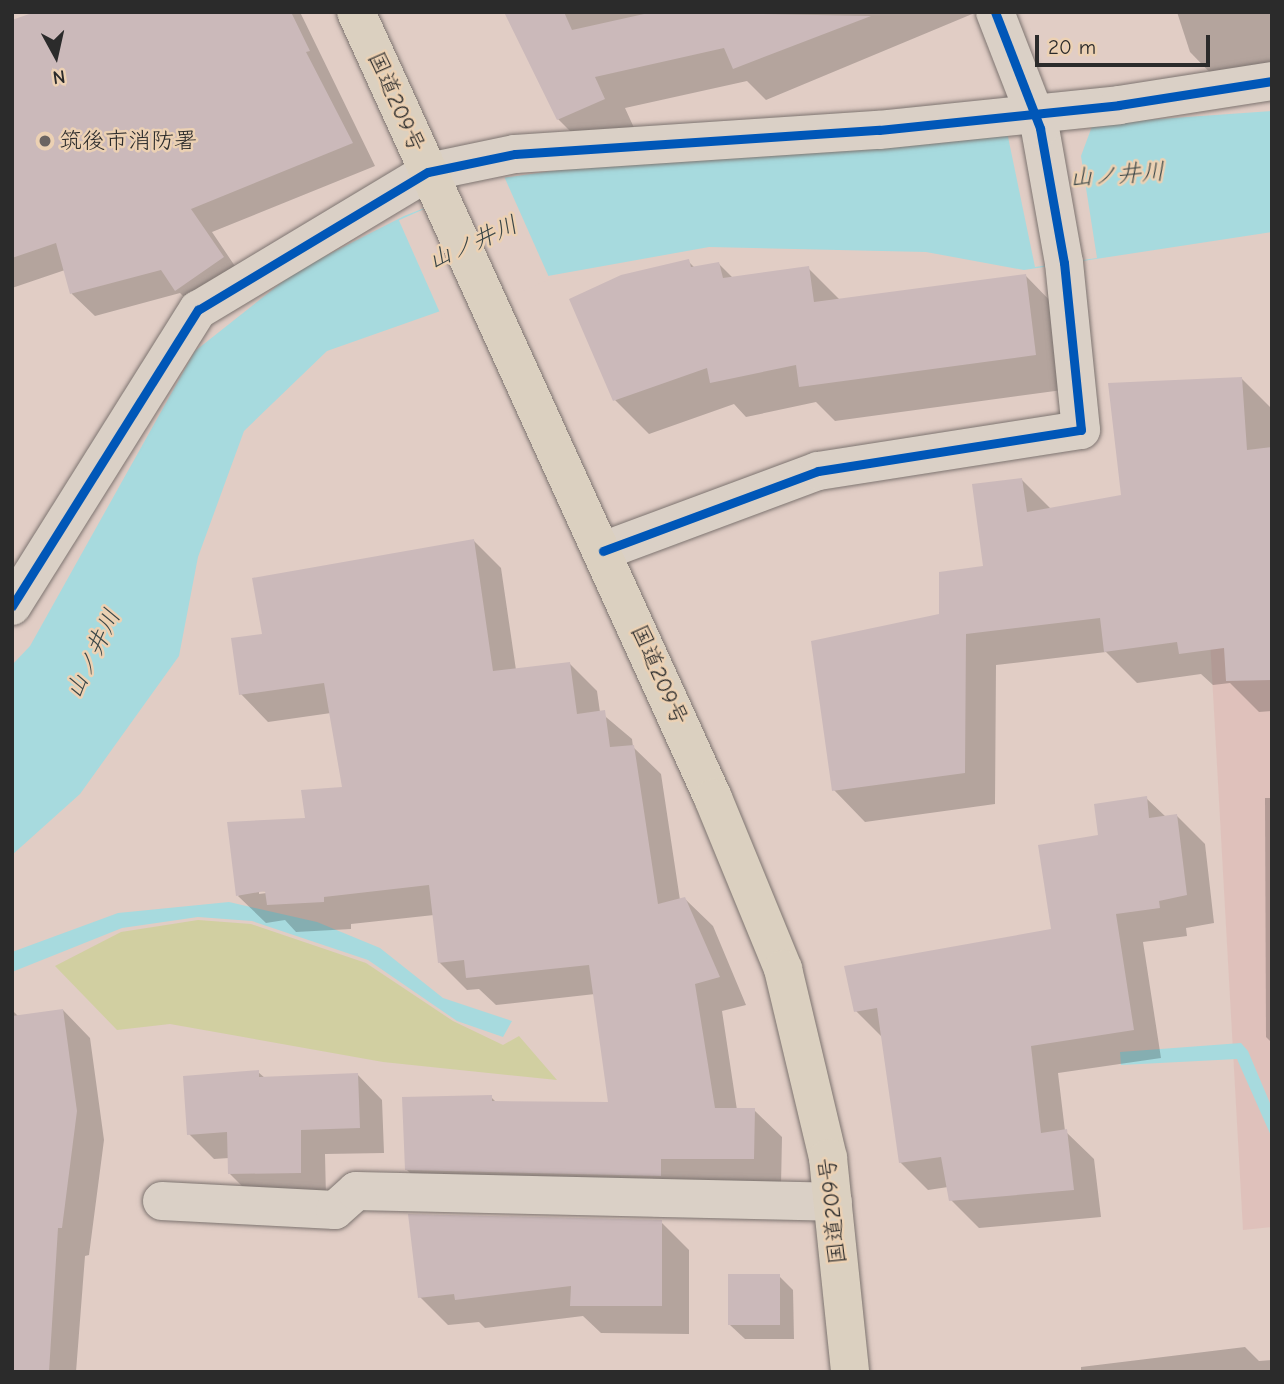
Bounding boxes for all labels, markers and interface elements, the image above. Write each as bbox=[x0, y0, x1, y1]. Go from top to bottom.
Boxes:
north arrow bbox=[21, 21, 91, 91]
scale bar bbox=[1039, 21, 1214, 65]
text: 20 m bbox=[1048, 35, 1096, 59]
street label: 国道209号 bbox=[362, 47, 430, 157]
text: N bbox=[51, 65, 67, 89]
place label: 筑後市消防署 bbox=[59, 127, 197, 155]
marker: 筑後市消防署 bbox=[37, 133, 53, 149]
water label: 山ノ井川 bbox=[1068, 157, 1166, 193]
water label: 山ノ井川 bbox=[423, 210, 523, 276]
water label: 山ノ井川 bbox=[59, 605, 127, 703]
street label: 国道209号 bbox=[625, 620, 693, 730]
street label: 国道209号 bbox=[814, 1156, 852, 1266]

